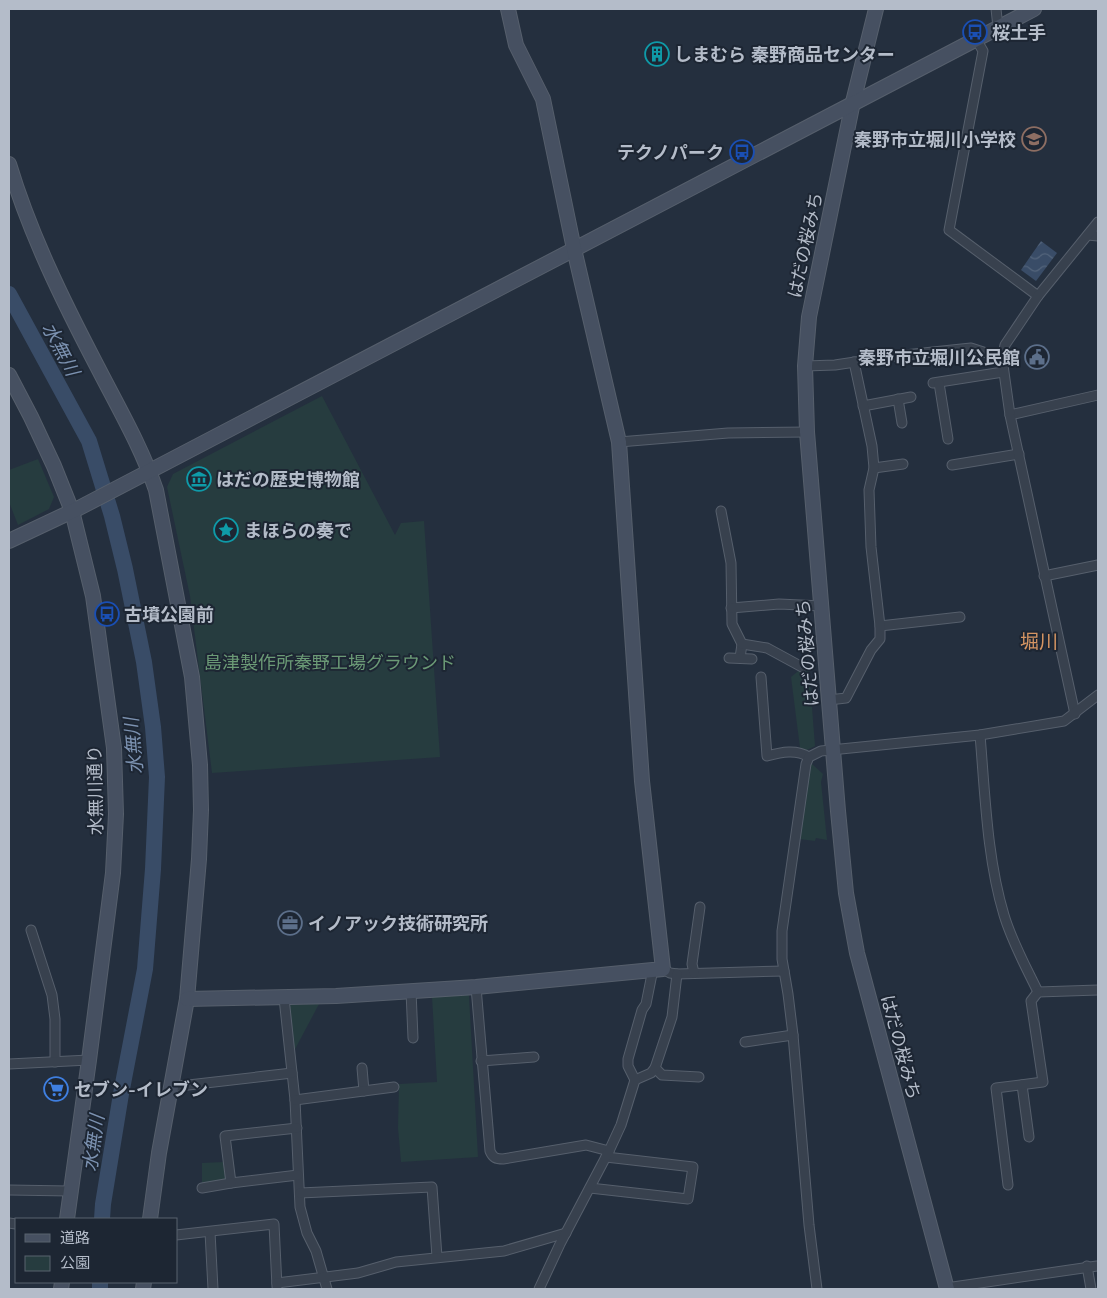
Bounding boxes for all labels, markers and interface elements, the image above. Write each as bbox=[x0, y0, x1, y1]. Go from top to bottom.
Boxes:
bus stop icon: 桜土手 bbox=[962, 19, 988, 45]
place label: 桜土手 bbox=[992, 21, 1046, 44]
building icon: しまむら 秦野商品センター bbox=[644, 41, 670, 67]
place label: しまむら 秦野商品センター bbox=[674, 43, 895, 66]
school or university icon: 秦野市立堀川小学校 bbox=[1021, 126, 1047, 152]
place label: 秦野市立堀川小学校 bbox=[854, 128, 1016, 151]
bus stop icon: テクノパーク bbox=[729, 139, 755, 165]
place label: テクノパーク bbox=[617, 141, 724, 164]
street label: はだの桜みち bbox=[783, 190, 827, 300]
water label: 水無川 bbox=[37, 318, 86, 382]
public building icon: 秦野市立堀川公民館 bbox=[1024, 344, 1050, 370]
place label: 秦野市立堀川公民館 bbox=[858, 346, 1020, 369]
museum icon: はだの歴史博物館 bbox=[186, 466, 212, 492]
place label: はだの歴史博物館 bbox=[216, 468, 360, 491]
place icon: まほらの奏で bbox=[213, 517, 239, 543]
place label: まほらの奏で bbox=[244, 519, 352, 542]
street label: はだの桜みち bbox=[791, 598, 823, 708]
bus stop icon: 古墳公園前 bbox=[94, 601, 120, 627]
place label: 古墳公園前 bbox=[124, 603, 214, 626]
district label: 堀川 bbox=[1020, 629, 1058, 653]
park label: 島津製作所秦野工場グラウンド bbox=[204, 651, 456, 674]
water label: 水無川 bbox=[118, 715, 147, 775]
street label: 水無川通り bbox=[83, 745, 107, 835]
office icon: イノアック技術研究所 bbox=[277, 910, 303, 936]
place label: イノアック技術研究所 bbox=[308, 912, 488, 935]
street label: はだの桜みち bbox=[876, 992, 926, 1102]
supermarket icon: セブン-イレブン bbox=[43, 1076, 69, 1102]
place label: セブン-イレブン bbox=[74, 1078, 208, 1101]
water label: 水無川 bbox=[77, 1111, 109, 1173]
legend bbox=[15, 1218, 178, 1283]
text: 道路 bbox=[60, 1228, 90, 1247]
text: 公園 bbox=[60, 1253, 90, 1272]

